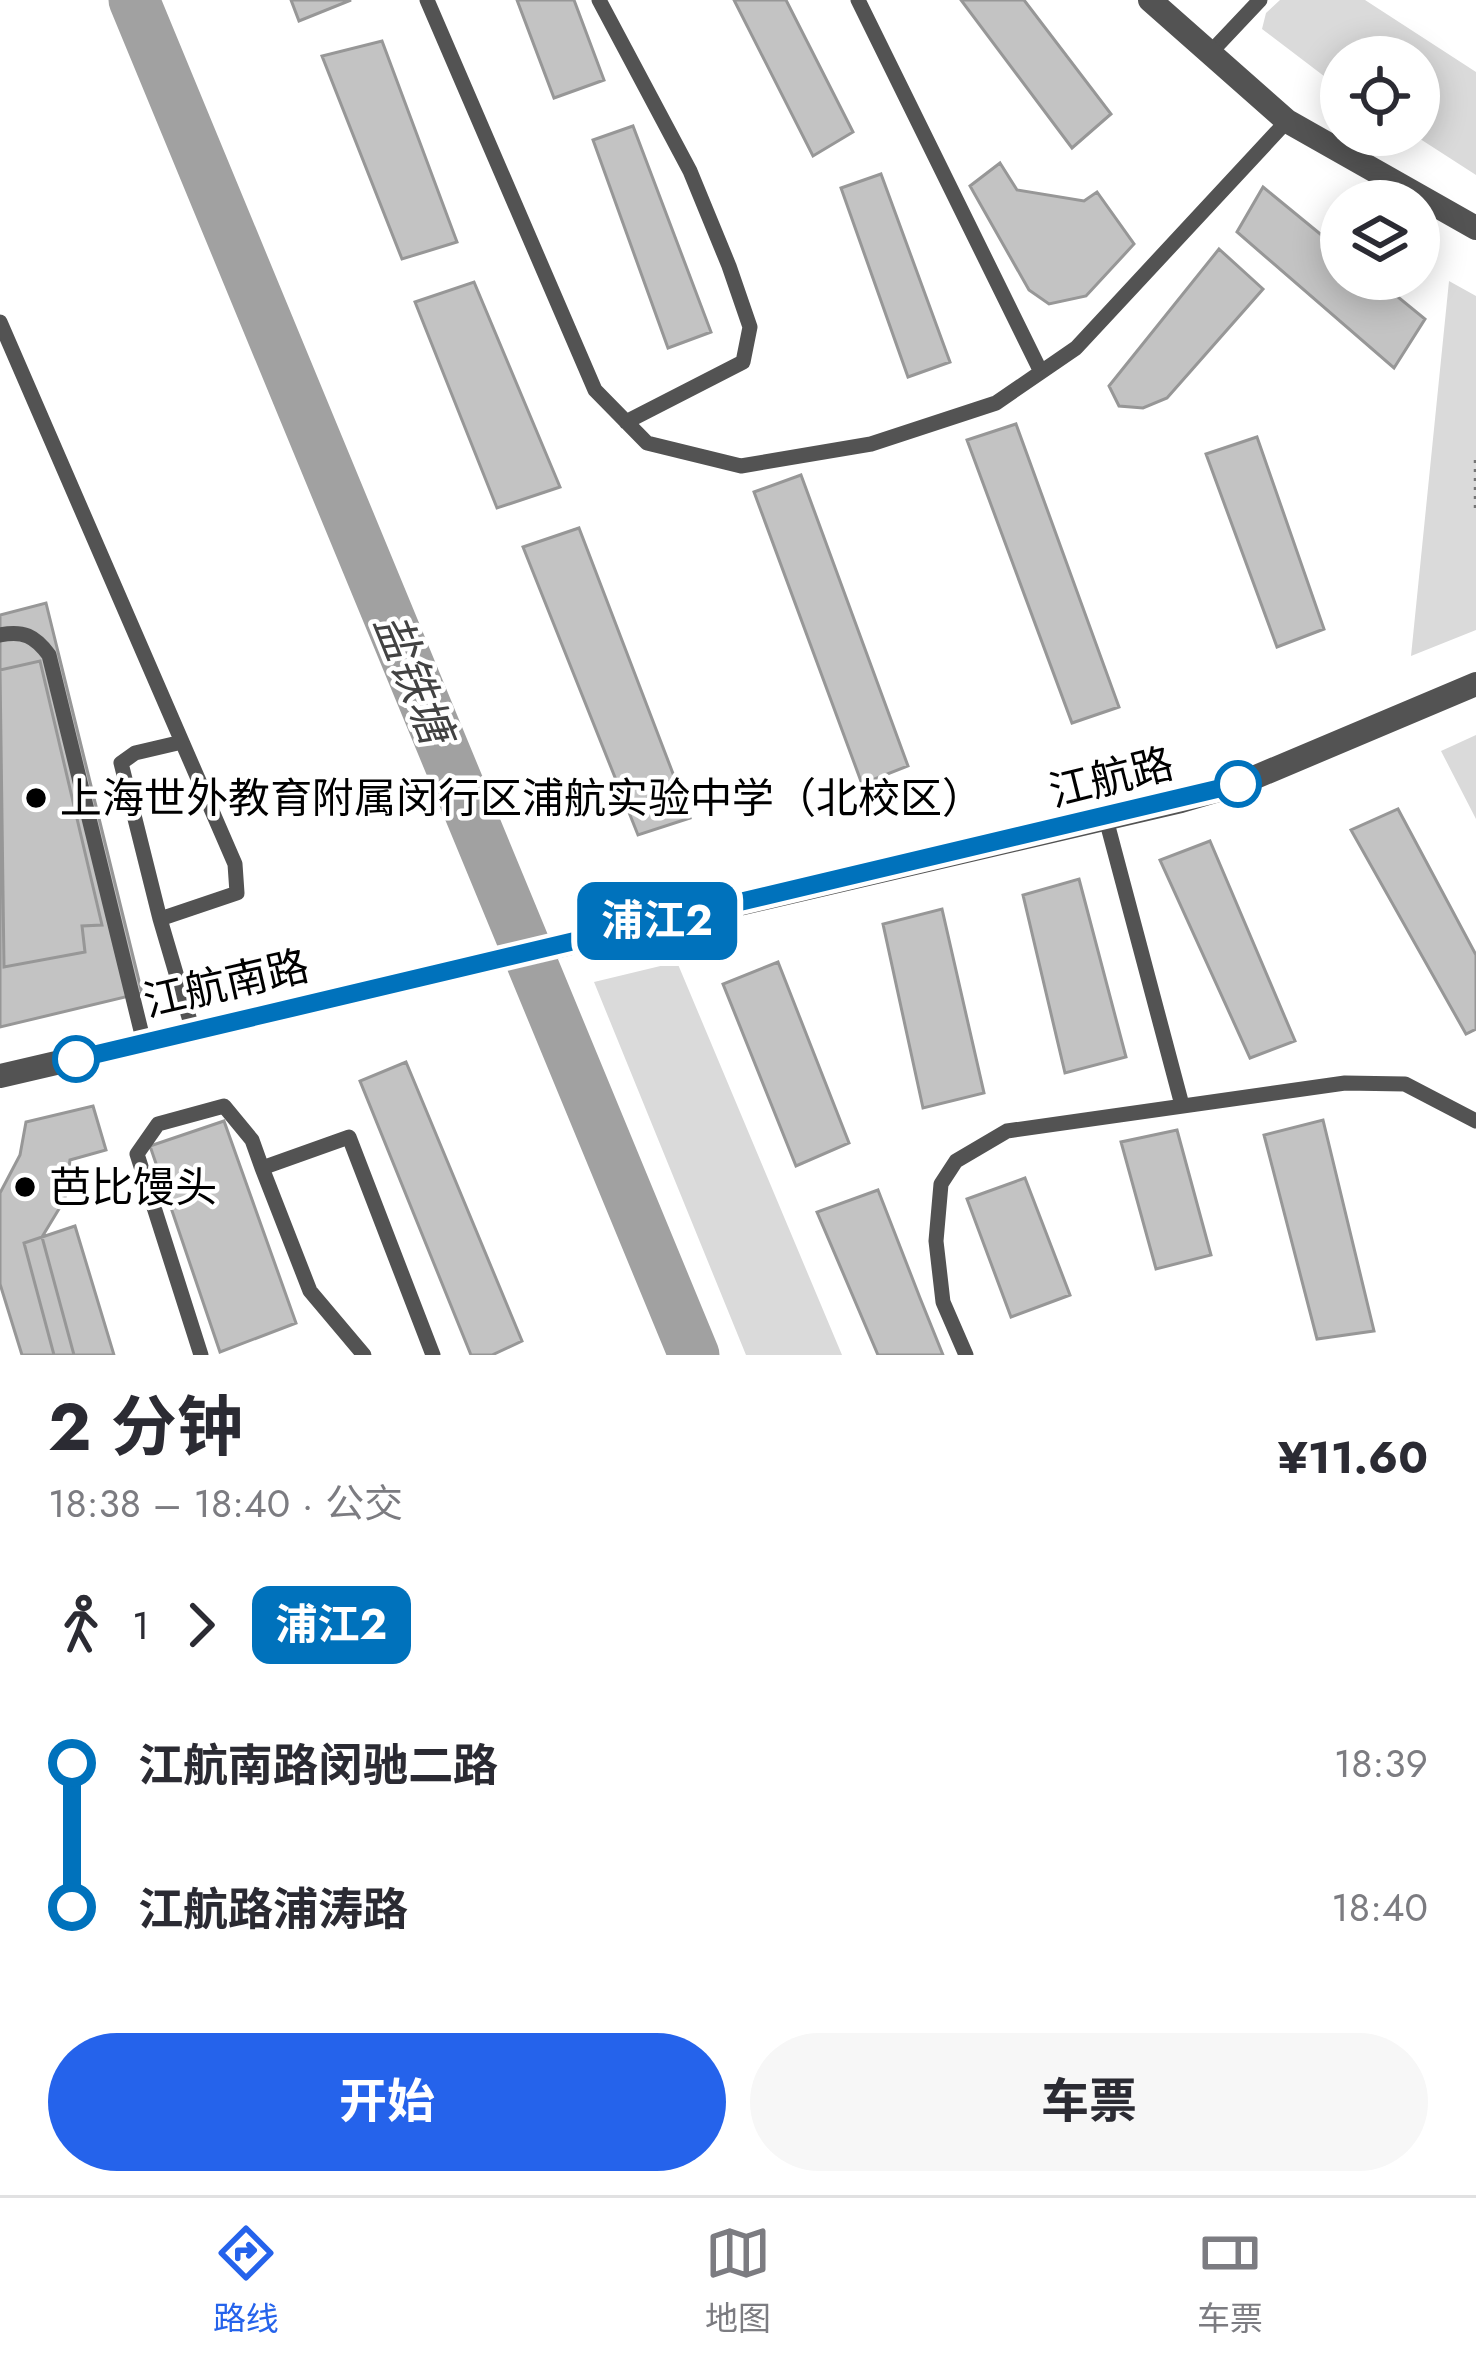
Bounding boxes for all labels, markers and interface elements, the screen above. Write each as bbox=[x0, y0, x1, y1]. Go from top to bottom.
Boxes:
map controls bbox=[1320, 36, 1440, 300]
button: locate bbox=[1320, 36, 1440, 156]
button: layers bbox=[1320, 180, 1440, 300]
water label: 盐铁塘 bbox=[358, 603, 472, 759]
street label: 江航路 bbox=[1043, 733, 1180, 822]
unlabelled marker bbox=[1216, 762, 1260, 806]
place label: 上海世外教育附属闵行区浦航实验中学（北校区） bbox=[60, 768, 984, 829]
marker: 上海世外教育附属闵行区浦航实验中学（北校区） bbox=[23, 785, 49, 811]
line badge: 浦江2 bbox=[588, 882, 726, 960]
text: 浦江2 bbox=[601, 890, 713, 951]
street label: 江航南路 bbox=[137, 935, 315, 1032]
unlabelled marker bbox=[54, 1037, 98, 1081]
place label: 芭比馒头 bbox=[49, 1157, 217, 1218]
marker: 芭比馒头 bbox=[12, 1174, 38, 1200]
text: 2 分钟 bbox=[48, 1379, 243, 1475]
text: ¥11.60 bbox=[1278, 1425, 1428, 1490]
text: 18:38 – 18:40 · 公交 bbox=[48, 1475, 403, 1532]
icon: walk bbox=[48, 1592, 114, 1658]
icon: forward bbox=[168, 1592, 234, 1658]
text: 浦江2 bbox=[276, 1594, 387, 1655]
text: 1 bbox=[132, 1597, 150, 1654]
text: 江航南路闵驰二路 bbox=[138, 1733, 498, 1798]
text: 18:39 bbox=[1334, 1735, 1428, 1792]
text: 江航路浦涛路 bbox=[138, 1877, 408, 1942]
text: 18:40 bbox=[1331, 1879, 1428, 1936]
button: 开始 bbox=[48, 2033, 726, 2171]
button: 车票 bbox=[750, 2033, 1428, 2171]
tab: 路线 bbox=[213, 2220, 279, 2342]
tab: 地图 bbox=[705, 2220, 771, 2342]
tab: 车票 bbox=[1197, 2220, 1263, 2342]

